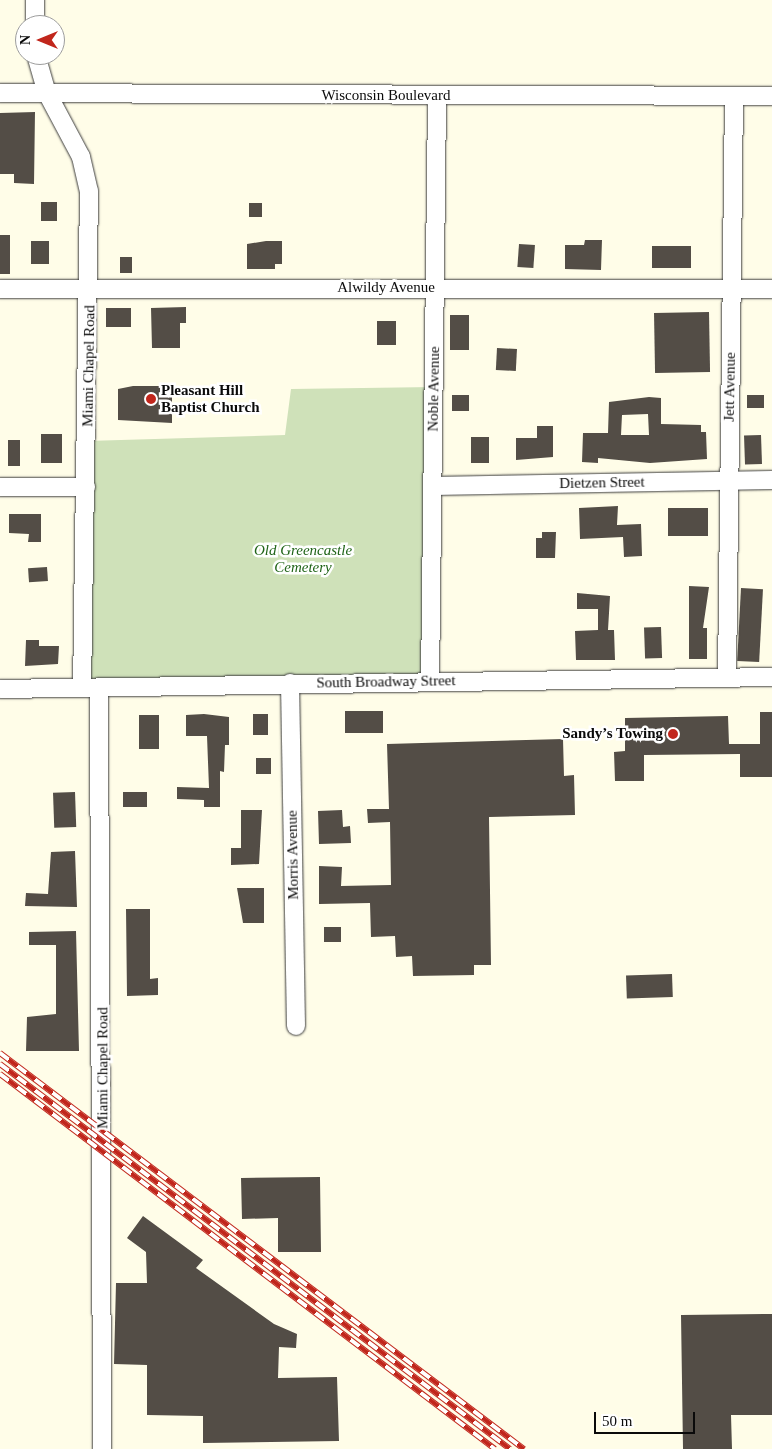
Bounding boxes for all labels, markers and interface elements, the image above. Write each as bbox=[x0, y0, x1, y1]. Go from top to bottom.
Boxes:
north arrow bbox=[15, 15, 65, 65]
text: N bbox=[18, 35, 33, 45]
street label: Wisconsin Boulevard bbox=[322, 87, 450, 105]
street label: Alwildy Avenue bbox=[337, 279, 435, 297]
street label: Miami Chapel Road bbox=[79, 305, 99, 427]
street label: Noble Avenue bbox=[424, 346, 444, 432]
street label: Jett Avenue bbox=[720, 352, 740, 422]
place label: Pleasant Hill Baptist Church bbox=[161, 381, 259, 416]
marker: Pleasant Hill Baptist Church bbox=[145, 393, 157, 405]
street label: Dietzen Street bbox=[559, 473, 645, 493]
park label: Old Greencastle Cemetery bbox=[254, 541, 352, 576]
street label: South Broadway Street bbox=[316, 672, 456, 692]
place label: Sandy’s Towing bbox=[562, 725, 663, 743]
marker: Sandy’s Towing bbox=[667, 728, 679, 740]
street label: Morris Avenue bbox=[283, 810, 303, 900]
street label: Miami Chapel Road bbox=[94, 1007, 112, 1129]
scale bar bbox=[597, 1402, 698, 1434]
text: 50 m bbox=[602, 1413, 632, 1429]

